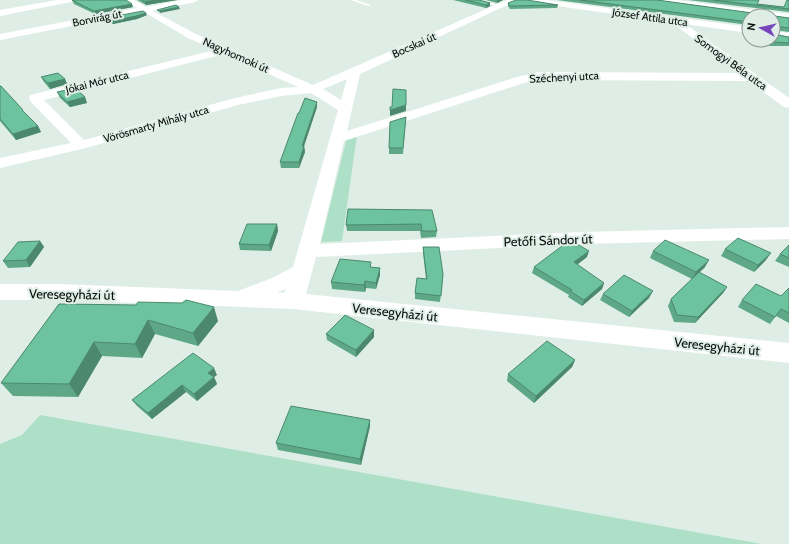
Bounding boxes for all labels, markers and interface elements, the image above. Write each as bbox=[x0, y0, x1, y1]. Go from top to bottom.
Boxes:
street label: József Attila utca bbox=[610, 5, 689, 29]
street label: Borvirág út bbox=[71, 6, 123, 30]
north arrow bbox=[741, 8, 781, 48]
text: N bbox=[744, 22, 759, 31]
street label: Bocskai út bbox=[390, 29, 438, 61]
street label: Somogyi Béla utca bbox=[692, 31, 771, 93]
street label: Nagyhomoki út bbox=[201, 34, 271, 76]
street label: Jókai Mór utca bbox=[63, 67, 131, 97]
street label: Széchenyi utca bbox=[529, 68, 600, 86]
street label: Vörösmarty Mihály utca bbox=[102, 102, 211, 146]
street label: Petőfi Sándor út bbox=[503, 230, 593, 250]
street label: Veresegyházi út bbox=[29, 285, 116, 303]
street label: Veresegyházi út bbox=[352, 300, 439, 325]
street label: Veresegyházi út bbox=[674, 334, 761, 359]

